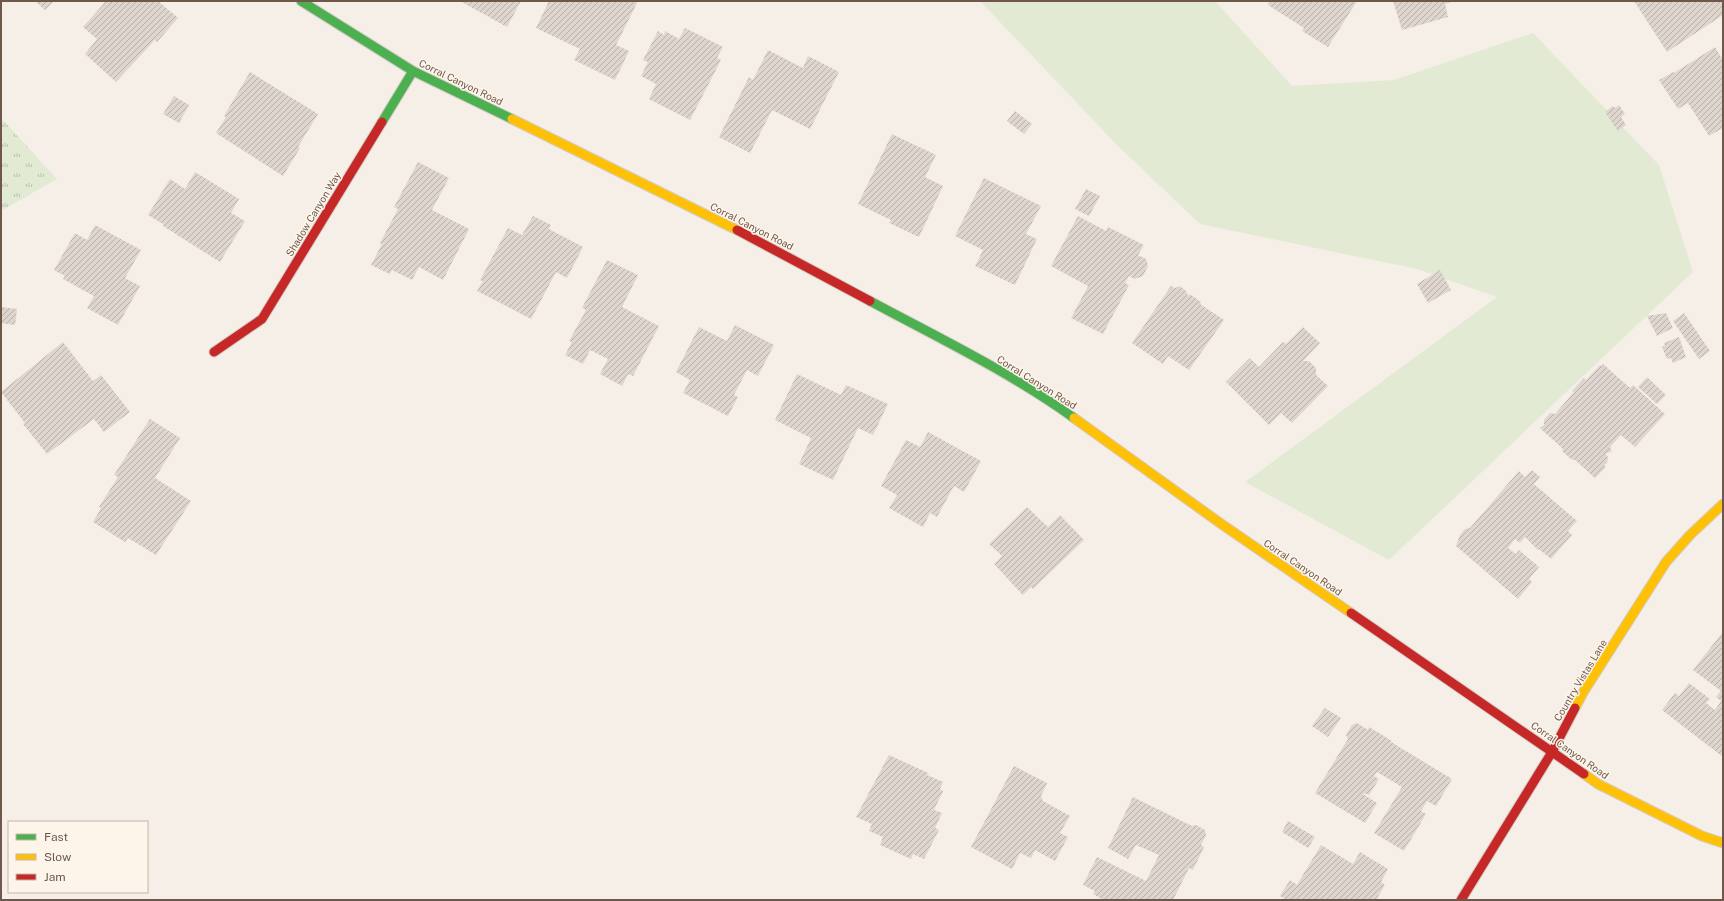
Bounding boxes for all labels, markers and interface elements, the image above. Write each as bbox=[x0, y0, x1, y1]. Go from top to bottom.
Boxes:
street label: Corral Canyon Road bbox=[417, 56, 505, 108]
street label: Shadow Canyon Way bbox=[283, 169, 343, 258]
street label: Corral Canyon Road bbox=[708, 200, 796, 252]
street label: Corral Canyon Road bbox=[995, 353, 1079, 411]
street label: Corral Canyon Road bbox=[1262, 536, 1344, 598]
street label: Country Vistas Lane bbox=[1551, 637, 1609, 723]
street label: Corral Canyon Road bbox=[1529, 719, 1611, 781]
legend bbox=[8, 821, 148, 893]
text: Fast bbox=[44, 830, 69, 844]
text: Slow bbox=[44, 850, 72, 864]
text: Jam bbox=[44, 870, 66, 884]

